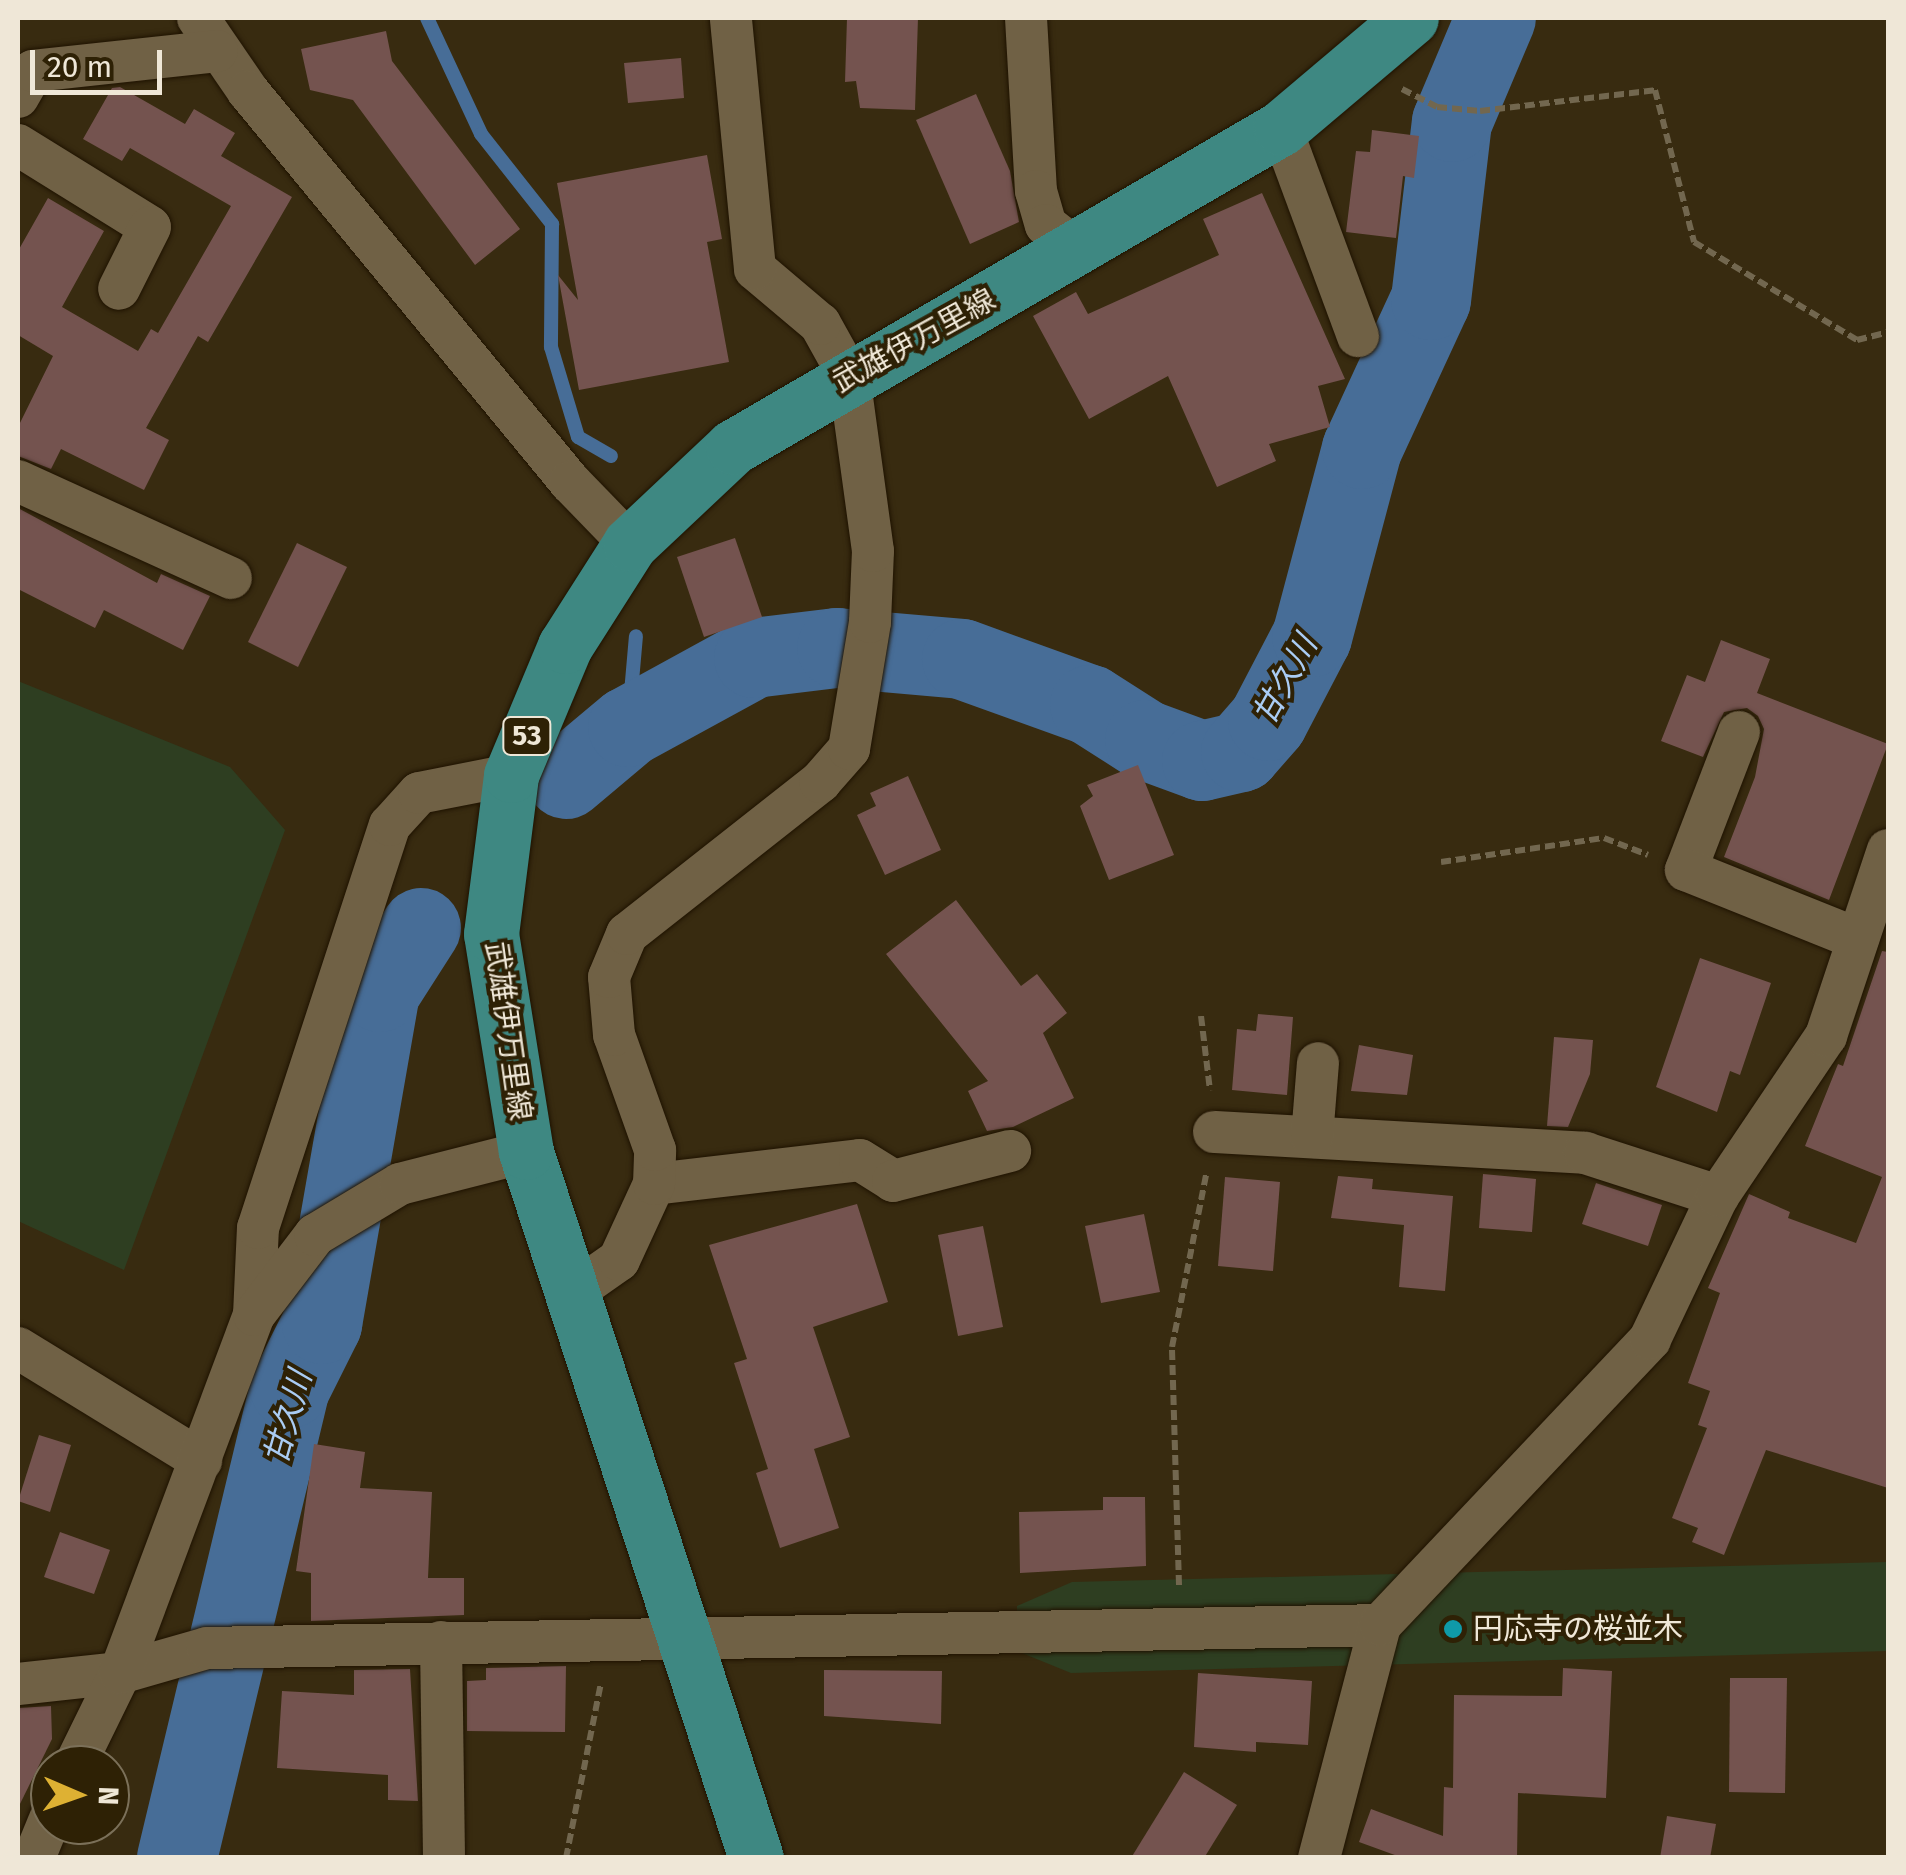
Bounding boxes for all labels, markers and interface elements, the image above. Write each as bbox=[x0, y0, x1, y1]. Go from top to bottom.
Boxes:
scale bar bbox=[35, 30, 168, 92]
text: 20 m bbox=[47, 49, 112, 85]
street label: 武雄伊万里線 bbox=[827, 282, 1001, 400]
water label: 甘久川 bbox=[1245, 629, 1325, 731]
road number: 53 bbox=[502, 713, 552, 759]
street label: 武雄伊万里線 bbox=[478, 939, 538, 1123]
water label: 甘久川 bbox=[256, 1367, 320, 1469]
place label: 円応寺の桜並木 bbox=[1473, 1611, 1683, 1647]
marker: 円応寺の桜並木 bbox=[1442, 1618, 1464, 1640]
north arrow bbox=[30, 1745, 130, 1845]
text: N bbox=[92, 1786, 125, 1806]

